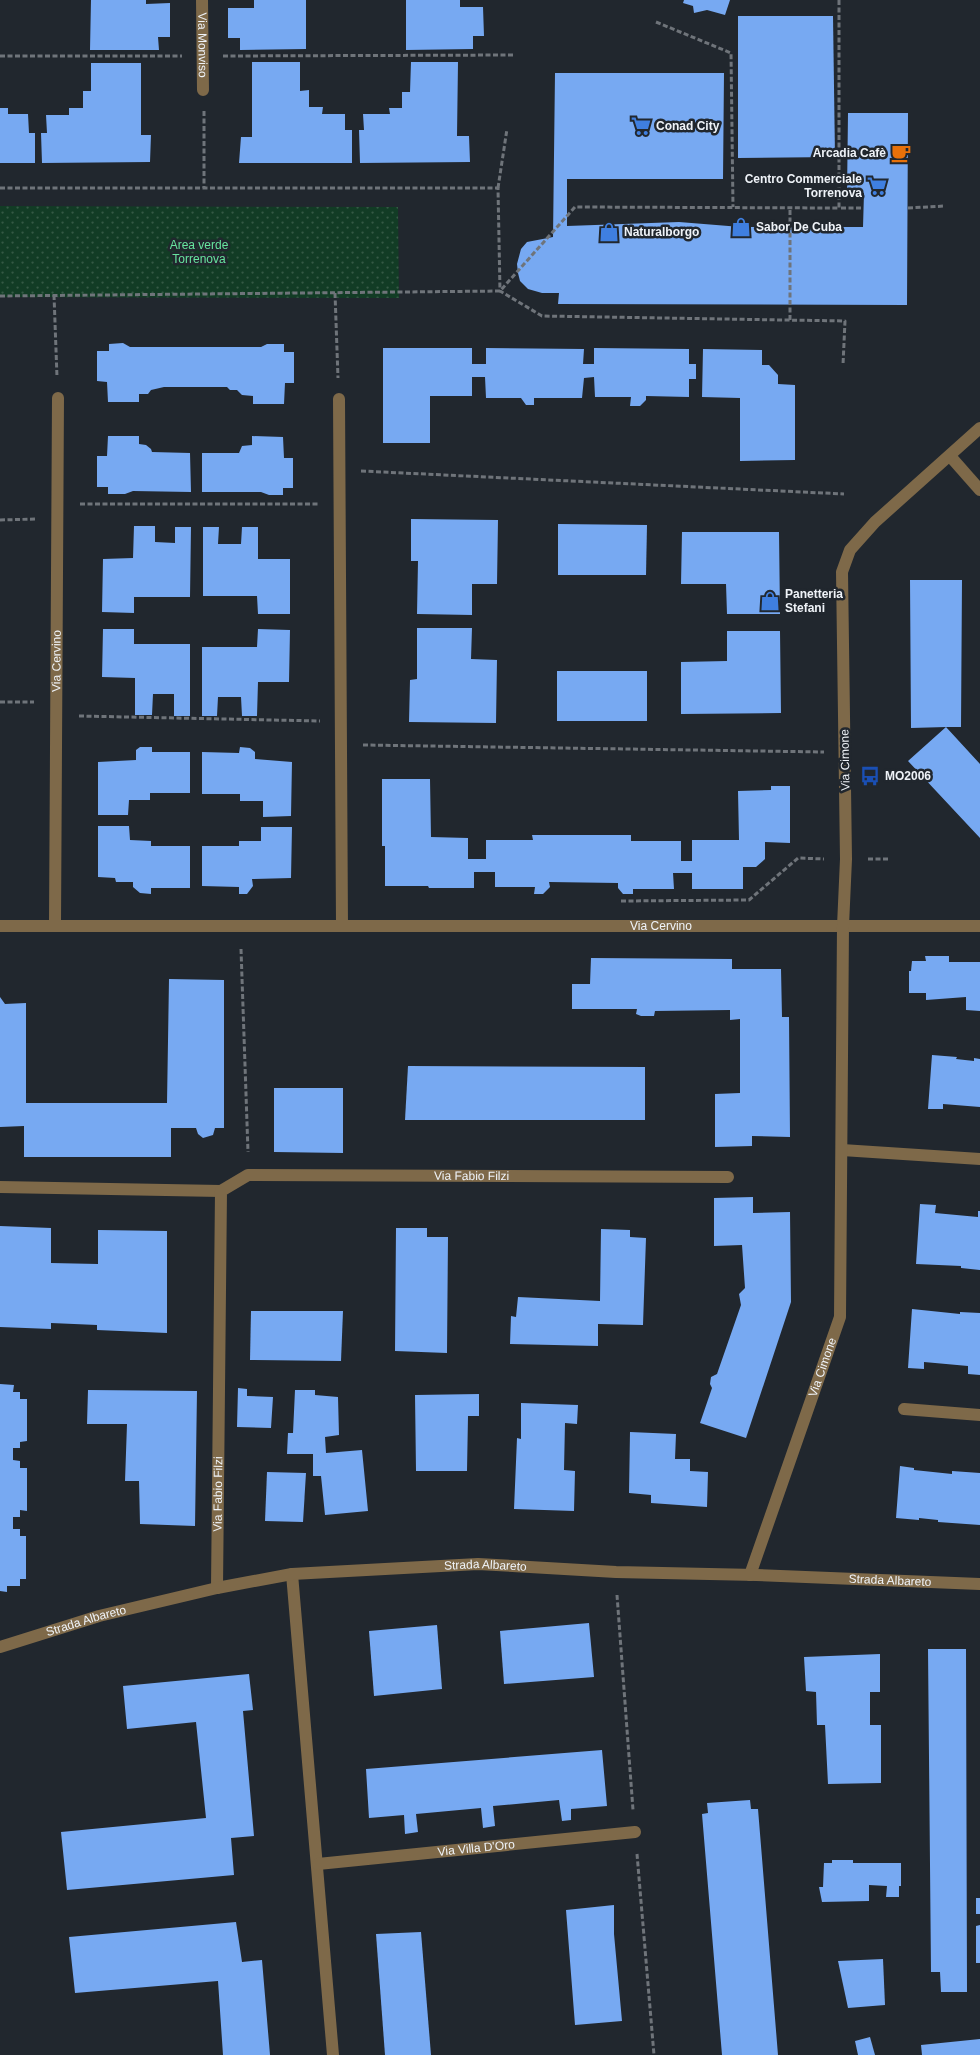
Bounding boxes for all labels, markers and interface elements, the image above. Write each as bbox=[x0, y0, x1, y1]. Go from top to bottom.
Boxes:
street label: Via Monviso bbox=[195, 12, 210, 78]
supermarket icon: Conad City bbox=[630, 115, 652, 137]
place label: Conad City bbox=[656, 119, 720, 133]
cafe icon: Arcadia Cafè bbox=[890, 142, 912, 164]
place label: Arcadia Cafè bbox=[813, 146, 886, 160]
place label: Centro Commerciale Torrenova bbox=[745, 172, 862, 200]
supermarket icon: Centro Commerciale Torrenova bbox=[866, 175, 888, 197]
shop icon: Sabor De Cuba bbox=[730, 216, 752, 238]
place label: Sabor De Cuba bbox=[756, 220, 842, 234]
shop icon: Naturalborgo bbox=[598, 221, 620, 243]
place label: Naturalborgo bbox=[624, 225, 699, 239]
park label: Area verde Torrenova bbox=[170, 238, 229, 266]
place label: Panetteria Stefani bbox=[785, 587, 843, 615]
shop icon: Panetteria Stefani bbox=[759, 590, 781, 612]
street label: Via Cervino bbox=[49, 630, 64, 692]
street label: Via Cimone bbox=[837, 729, 853, 791]
bus stop icon: MO2006 bbox=[859, 765, 881, 787]
place label: MO2006 bbox=[885, 769, 931, 783]
street label: Via Cervino bbox=[630, 919, 692, 933]
street label: Via Fabio Filzi bbox=[434, 1169, 509, 1183]
street label: Via Cimone bbox=[806, 1335, 839, 1399]
street label: Via Fabio Filzi bbox=[211, 1456, 225, 1532]
street label: Strada Albareto bbox=[444, 1557, 527, 1574]
street label: Strada Albareto bbox=[848, 1572, 932, 1589]
street label: Strada Albareto bbox=[44, 1603, 128, 1639]
street label: Via Villa D'Oro bbox=[437, 1837, 516, 1859]

